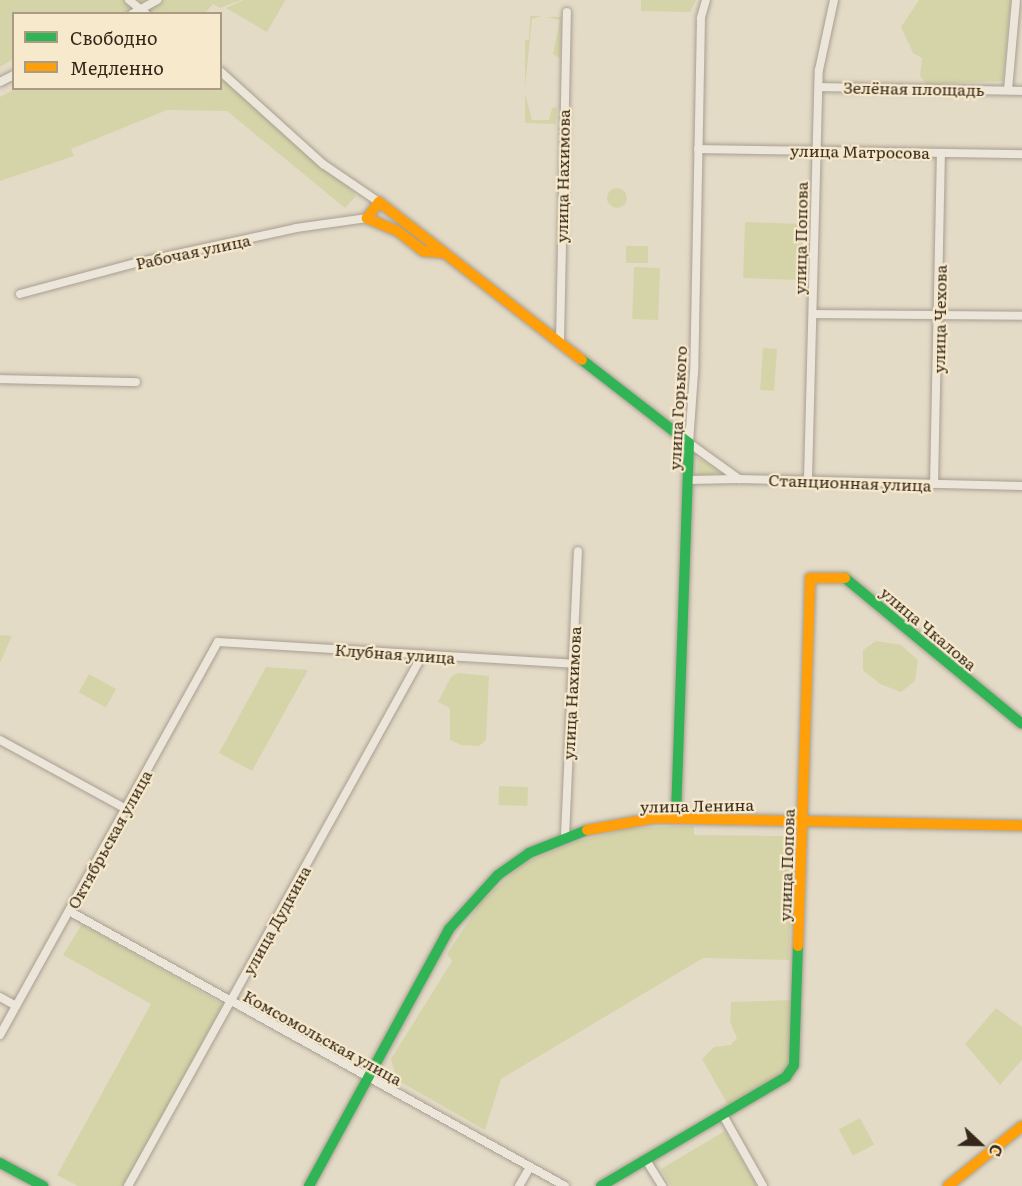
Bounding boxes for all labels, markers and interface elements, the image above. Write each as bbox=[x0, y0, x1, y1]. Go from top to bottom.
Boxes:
legend bbox=[12, 12, 222, 90]
text: Свободно bbox=[70, 24, 158, 51]
text: Медленно bbox=[70, 54, 164, 81]
street label: Зелёная площадь bbox=[843, 77, 985, 99]
street label: улица Нахимова bbox=[551, 109, 573, 243]
street label: улица Матросова bbox=[790, 140, 930, 162]
street label: улица Попова bbox=[789, 181, 811, 295]
street label: Рабочая улица bbox=[134, 229, 252, 273]
street label: улица Чехова bbox=[928, 264, 950, 374]
street label: улица Горького bbox=[664, 345, 690, 471]
street label: Станционная улица bbox=[768, 470, 932, 494]
street label: улица Чкалова bbox=[877, 582, 981, 674]
street label: улица Нахимова bbox=[558, 626, 584, 760]
street label: Клубная улица bbox=[334, 639, 456, 667]
street label: Октябрьская улица bbox=[63, 766, 155, 912]
street label: улица Ленина bbox=[640, 794, 754, 816]
street label: улица Попова bbox=[774, 808, 798, 922]
street label: улица Дудкина bbox=[238, 862, 314, 978]
street label: Комсомольская улица bbox=[240, 985, 406, 1089]
north arrow bbox=[950, 1114, 1010, 1174]
text: С bbox=[983, 1141, 1010, 1161]

